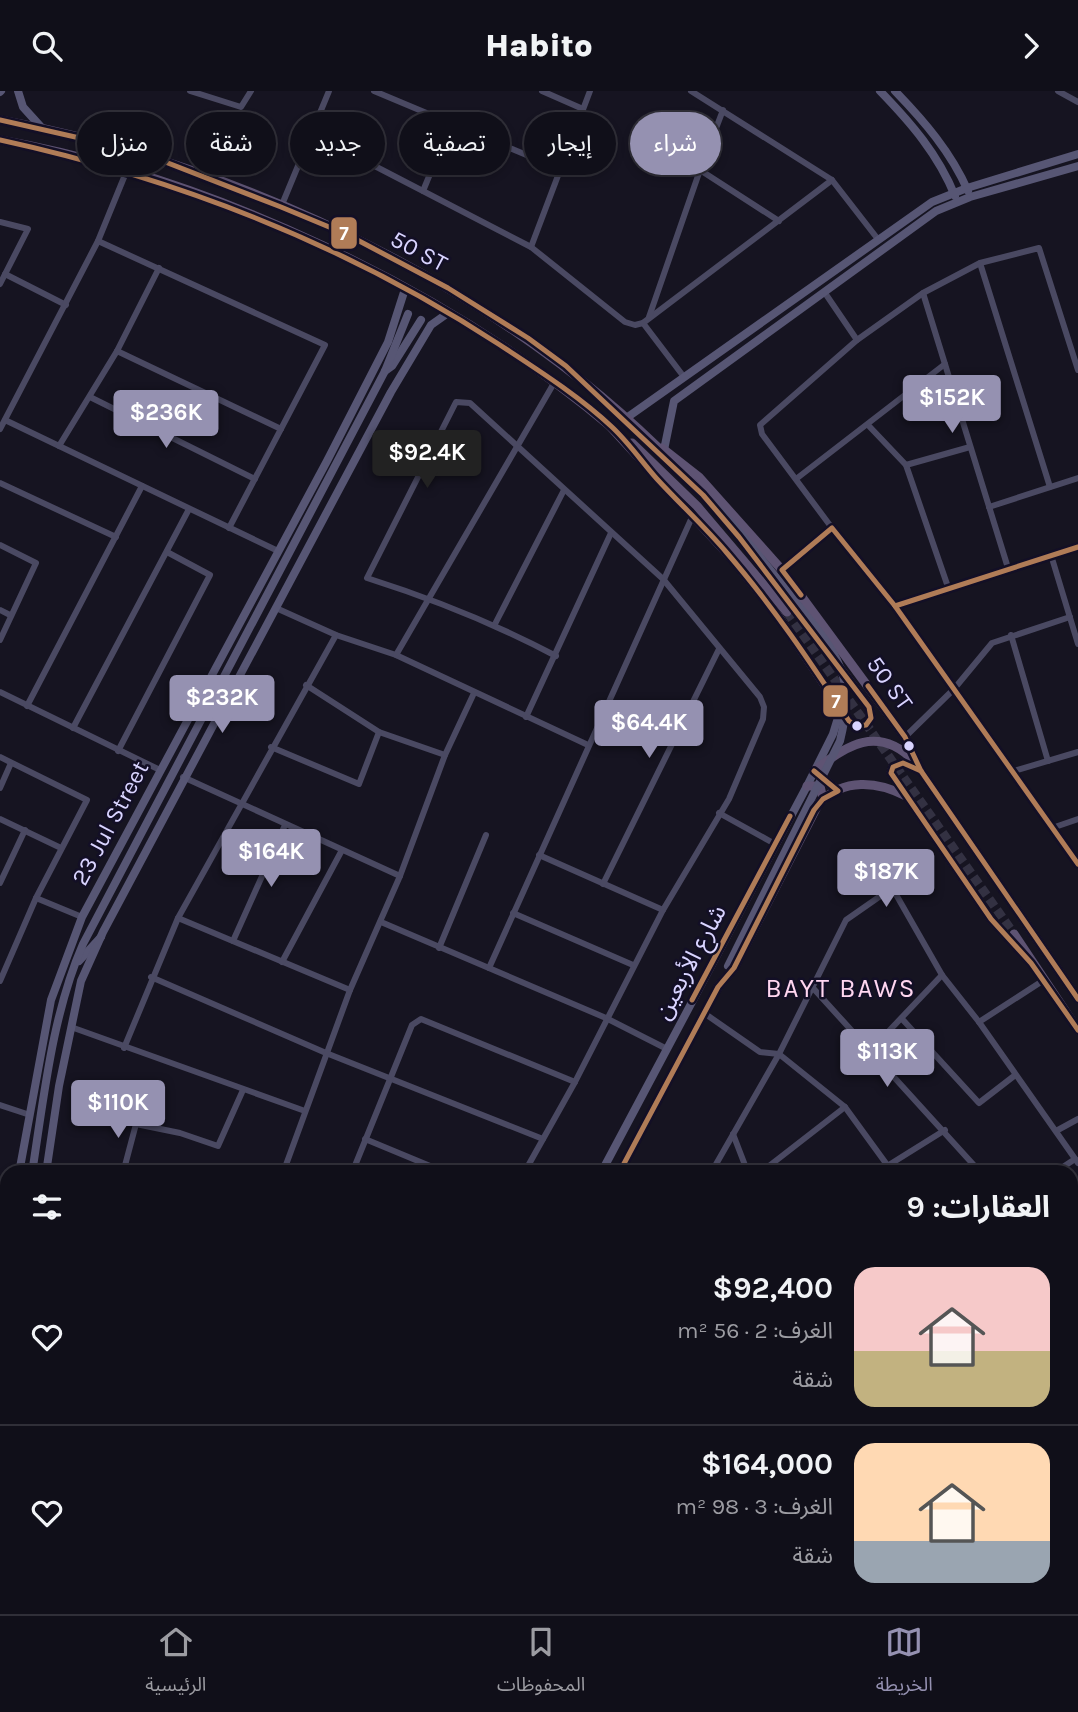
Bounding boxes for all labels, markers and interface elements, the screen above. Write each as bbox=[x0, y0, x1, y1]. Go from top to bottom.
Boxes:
icon: search bbox=[28, 27, 66, 65]
text: Habito bbox=[485, 27, 593, 64]
icon: forward bbox=[1012, 27, 1050, 65]
chip: منزل bbox=[77, 112, 172, 175]
chip: شقة bbox=[186, 112, 276, 175]
chip: جديد bbox=[290, 112, 385, 175]
chip: تصفية bbox=[399, 112, 510, 175]
chip: إيجار bbox=[524, 112, 616, 175]
chip: شراء bbox=[630, 112, 721, 175]
line badge: 7 bbox=[330, 216, 358, 250]
text: 7 bbox=[339, 223, 349, 245]
street label: 50 ST bbox=[386, 225, 452, 277]
pin: $152K bbox=[903, 375, 1001, 435]
text: $152K bbox=[919, 384, 985, 411]
pin: $236K bbox=[117, 391, 215, 450]
text: $236K bbox=[129, 399, 203, 426]
pin: $92.4K bbox=[370, 431, 484, 490]
text: $92.4K bbox=[388, 439, 466, 466]
street label: 50 ST bbox=[861, 650, 919, 716]
pin: $232K bbox=[173, 675, 271, 735]
text: $232K bbox=[185, 684, 259, 711]
line badge: 7 bbox=[822, 684, 849, 718]
text: 7 bbox=[831, 691, 841, 713]
pin: $64.4K bbox=[592, 701, 706, 760]
text: $64.4K bbox=[610, 709, 688, 736]
unlabelled marker bbox=[850, 719, 864, 733]
unlabelled marker bbox=[902, 739, 916, 753]
street label: 23 Jul Street bbox=[66, 756, 154, 890]
pin: $164K bbox=[222, 829, 320, 889]
text: $164K bbox=[238, 838, 304, 865]
pin: $187K bbox=[837, 849, 935, 909]
text: $187K bbox=[853, 858, 919, 885]
street label: شارع الأربعين bbox=[648, 900, 735, 1025]
district label: BAYT BAWS bbox=[765, 973, 917, 1004]
pin: $113K bbox=[838, 1030, 936, 1089]
text: $113K bbox=[856, 1038, 918, 1065]
pin: $110K bbox=[69, 1081, 167, 1140]
text: $110K bbox=[87, 1089, 149, 1116]
icon: filters bbox=[28, 1188, 66, 1226]
text: العقارات: 9 bbox=[907, 1189, 1050, 1225]
text: $92,400 bbox=[712, 1270, 833, 1306]
icon: home bbox=[910, 1295, 994, 1379]
text: الغرف: 2 · 56 m² bbox=[677, 1317, 833, 1344]
icon: heart bbox=[28, 1318, 66, 1356]
text: شقة bbox=[792, 1366, 833, 1393]
text: $164,000 bbox=[701, 1446, 833, 1482]
icon: home bbox=[910, 1471, 994, 1555]
text: الغرف: 3 · 98 m² bbox=[675, 1493, 833, 1520]
icon: heart bbox=[28, 1494, 66, 1532]
text: شقة bbox=[792, 1542, 833, 1569]
tab: الرئيسية bbox=[145, 1623, 206, 1705]
tab: المحفوظات bbox=[497, 1623, 585, 1705]
tab: الخريطة bbox=[876, 1623, 933, 1705]

